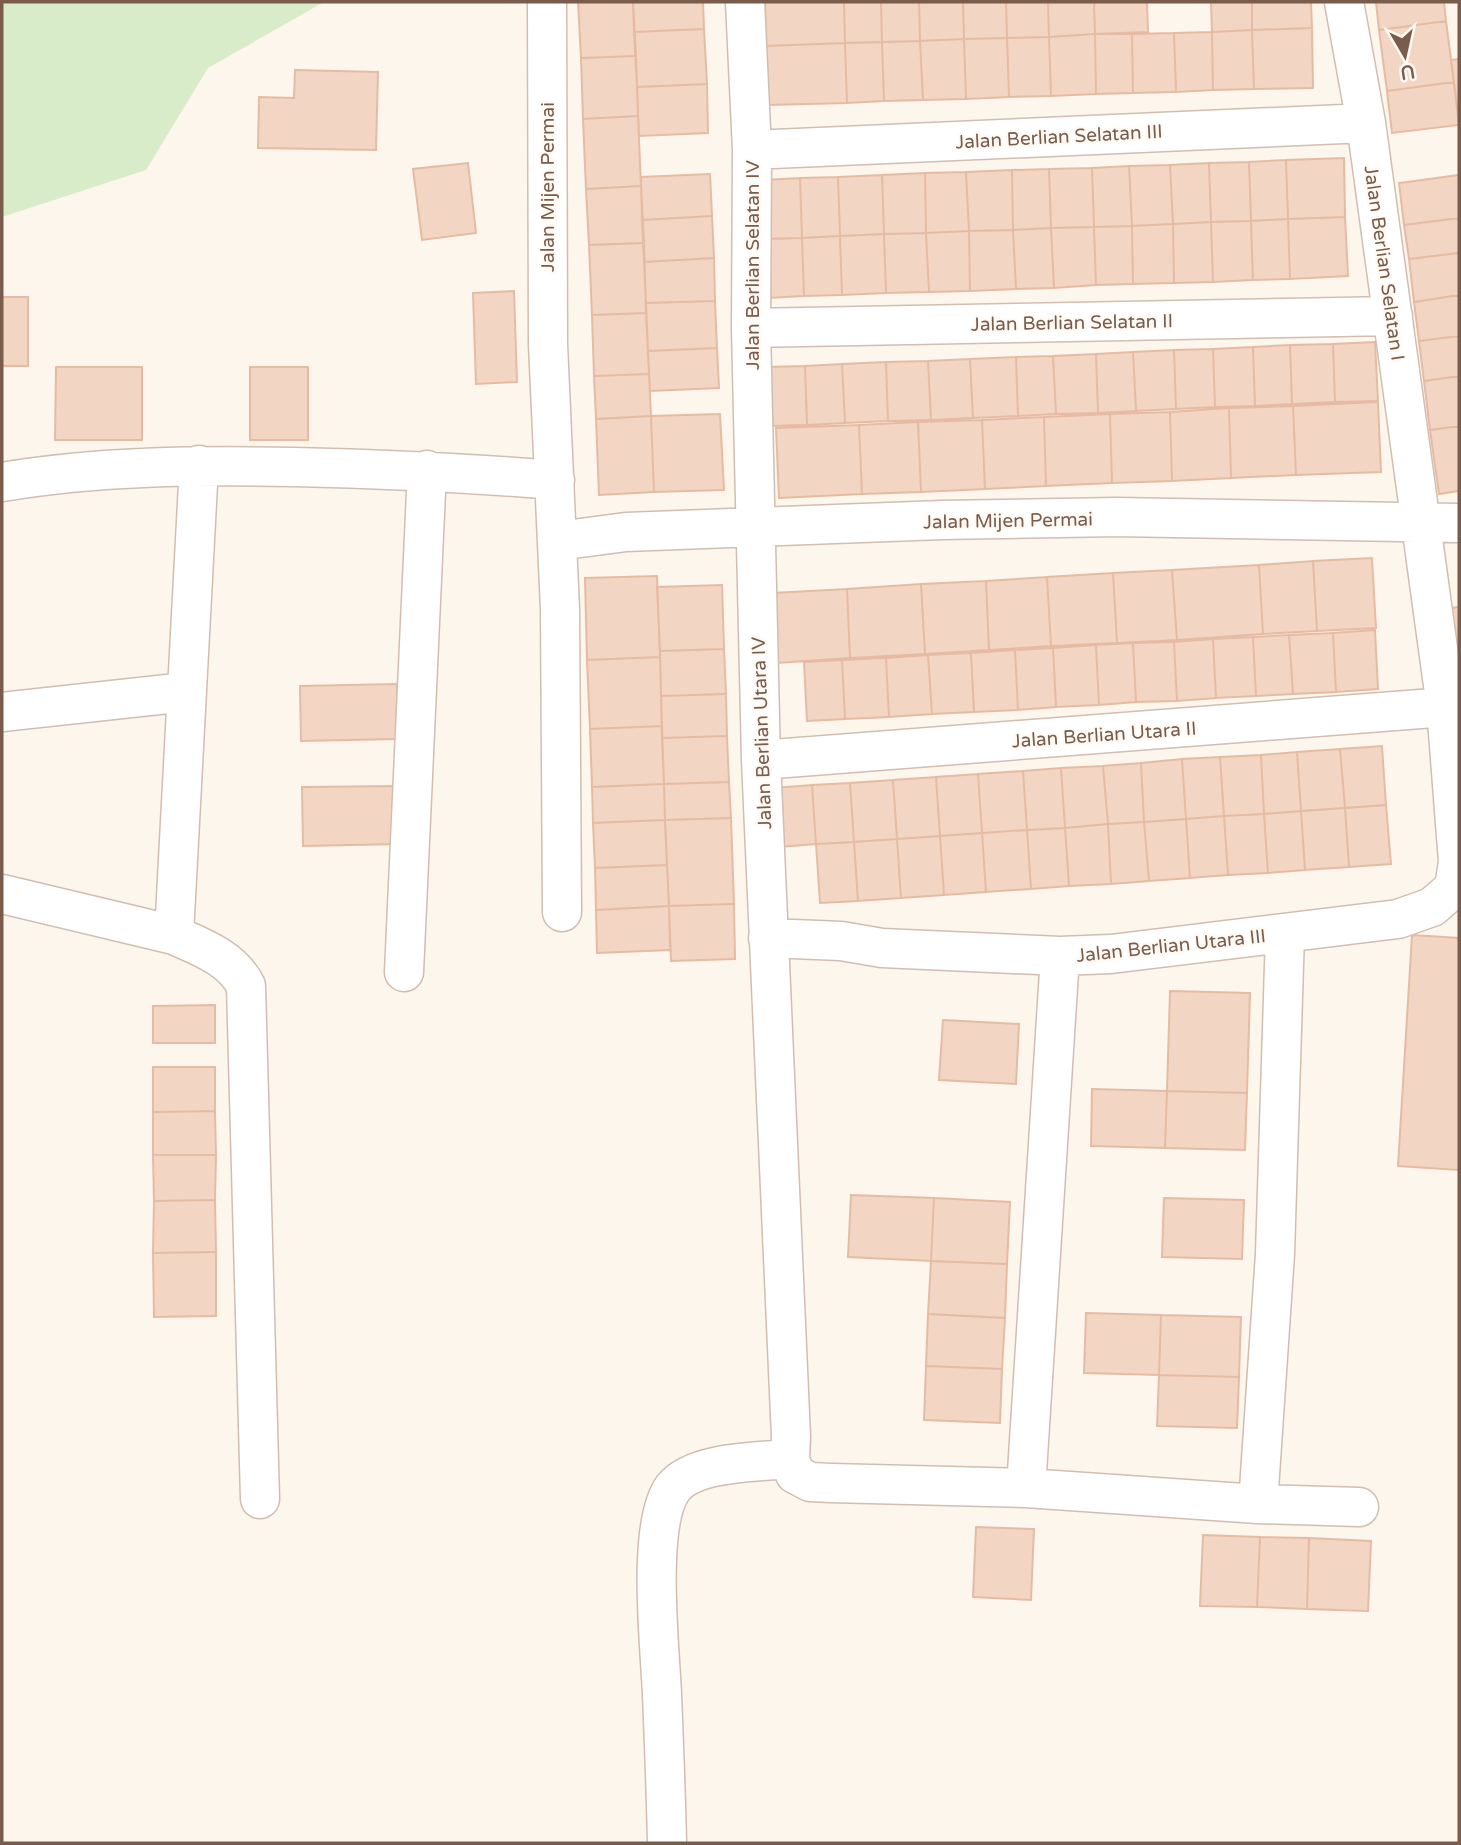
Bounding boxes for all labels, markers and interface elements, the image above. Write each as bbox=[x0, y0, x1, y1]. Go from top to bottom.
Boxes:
north arrow bbox=[1370, 21, 1440, 91]
text: U bbox=[1399, 60, 1416, 84]
street label: Jalan Mijen Permai bbox=[537, 102, 559, 272]
street label: Jalan Berlian Selatan III bbox=[955, 121, 1163, 153]
street label: Jalan Berlian Selatan IV bbox=[742, 160, 764, 370]
street label: Jalan Berlian Selatan I bbox=[1359, 164, 1409, 362]
street label: Jalan Berlian Selatan II bbox=[971, 310, 1173, 336]
street label: Jalan Mijen Permai bbox=[923, 509, 1093, 533]
street label: Jalan Berlian Utara IV bbox=[748, 636, 776, 830]
street label: Jalan Berlian Utara II bbox=[1011, 718, 1197, 752]
street label: Jalan Berlian Utara III bbox=[1075, 925, 1267, 967]

